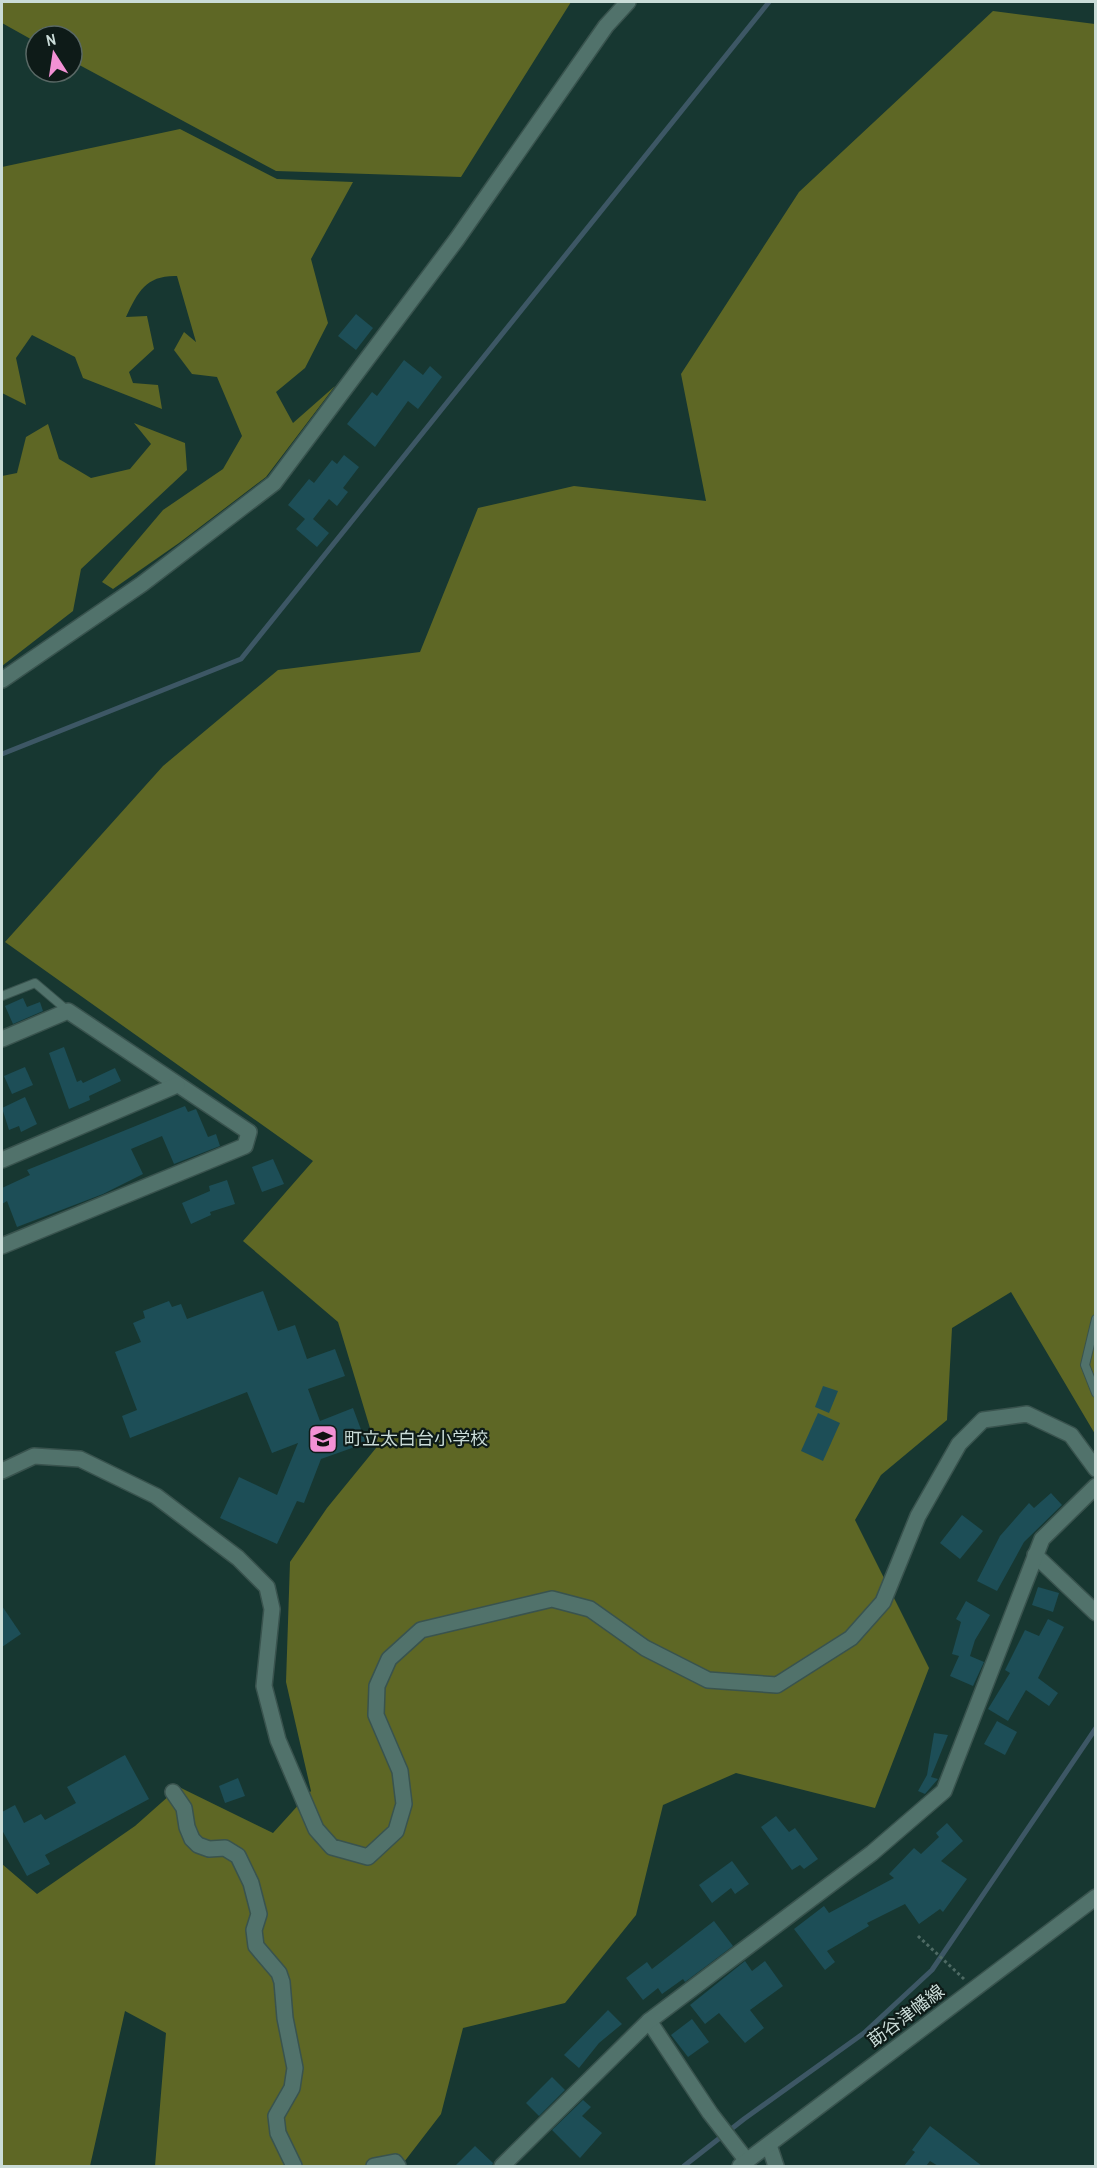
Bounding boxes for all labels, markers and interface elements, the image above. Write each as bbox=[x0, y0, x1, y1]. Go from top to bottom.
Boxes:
north arrow bbox=[24, 24, 84, 84]
text: N bbox=[44, 28, 58, 51]
school or university icon: 町立太白台小学校 bbox=[307, 1423, 339, 1455]
place label: 町立太白台小学校 bbox=[344, 1426, 488, 1451]
street label: 莇谷津幡線 bbox=[862, 1979, 949, 2053]

